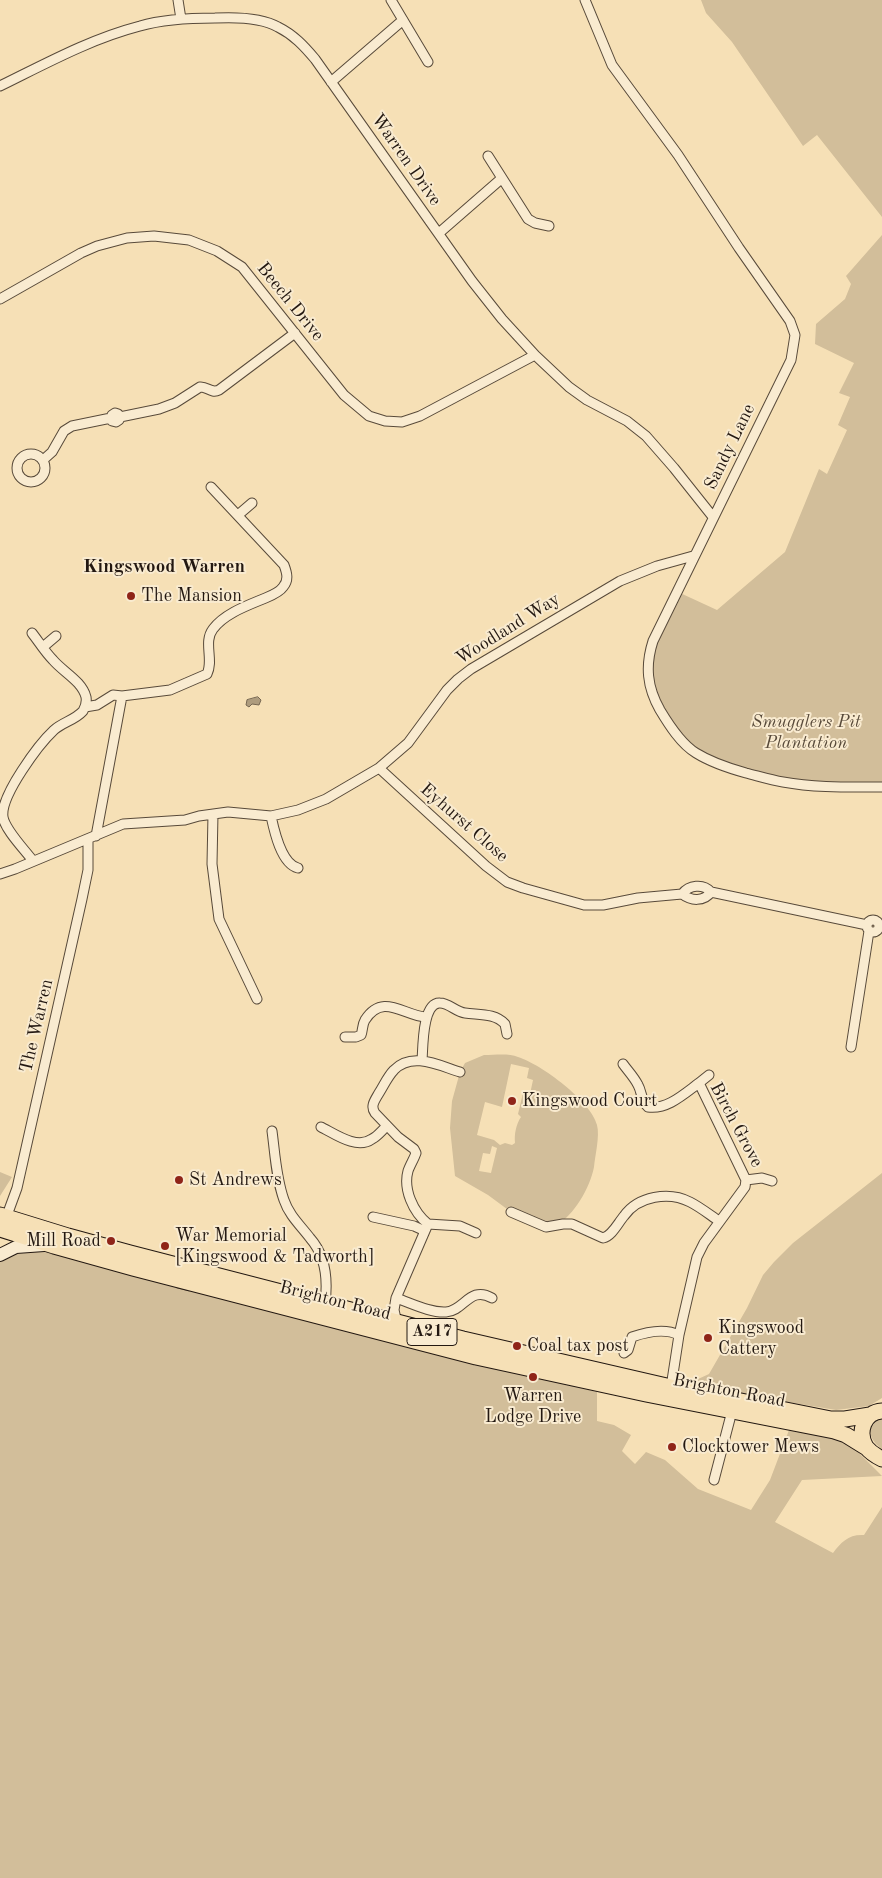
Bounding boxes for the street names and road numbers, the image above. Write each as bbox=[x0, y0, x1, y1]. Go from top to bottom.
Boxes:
street label: Warren Drive bbox=[366, 110, 446, 210]
street label: Beech Drive bbox=[252, 258, 328, 346]
street label: Sandy Lane bbox=[700, 401, 760, 493]
street label: Woodland Way bbox=[452, 588, 564, 670]
street label: Eyhurst Close bbox=[415, 779, 513, 867]
street label: The Warren bbox=[16, 977, 58, 1075]
street label: Birch Grove bbox=[705, 1079, 767, 1171]
street label: Brighton Road bbox=[277, 1277, 393, 1325]
road number: A217 bbox=[407, 1318, 457, 1345]
street label: Brighton Road bbox=[671, 1369, 787, 1413]

